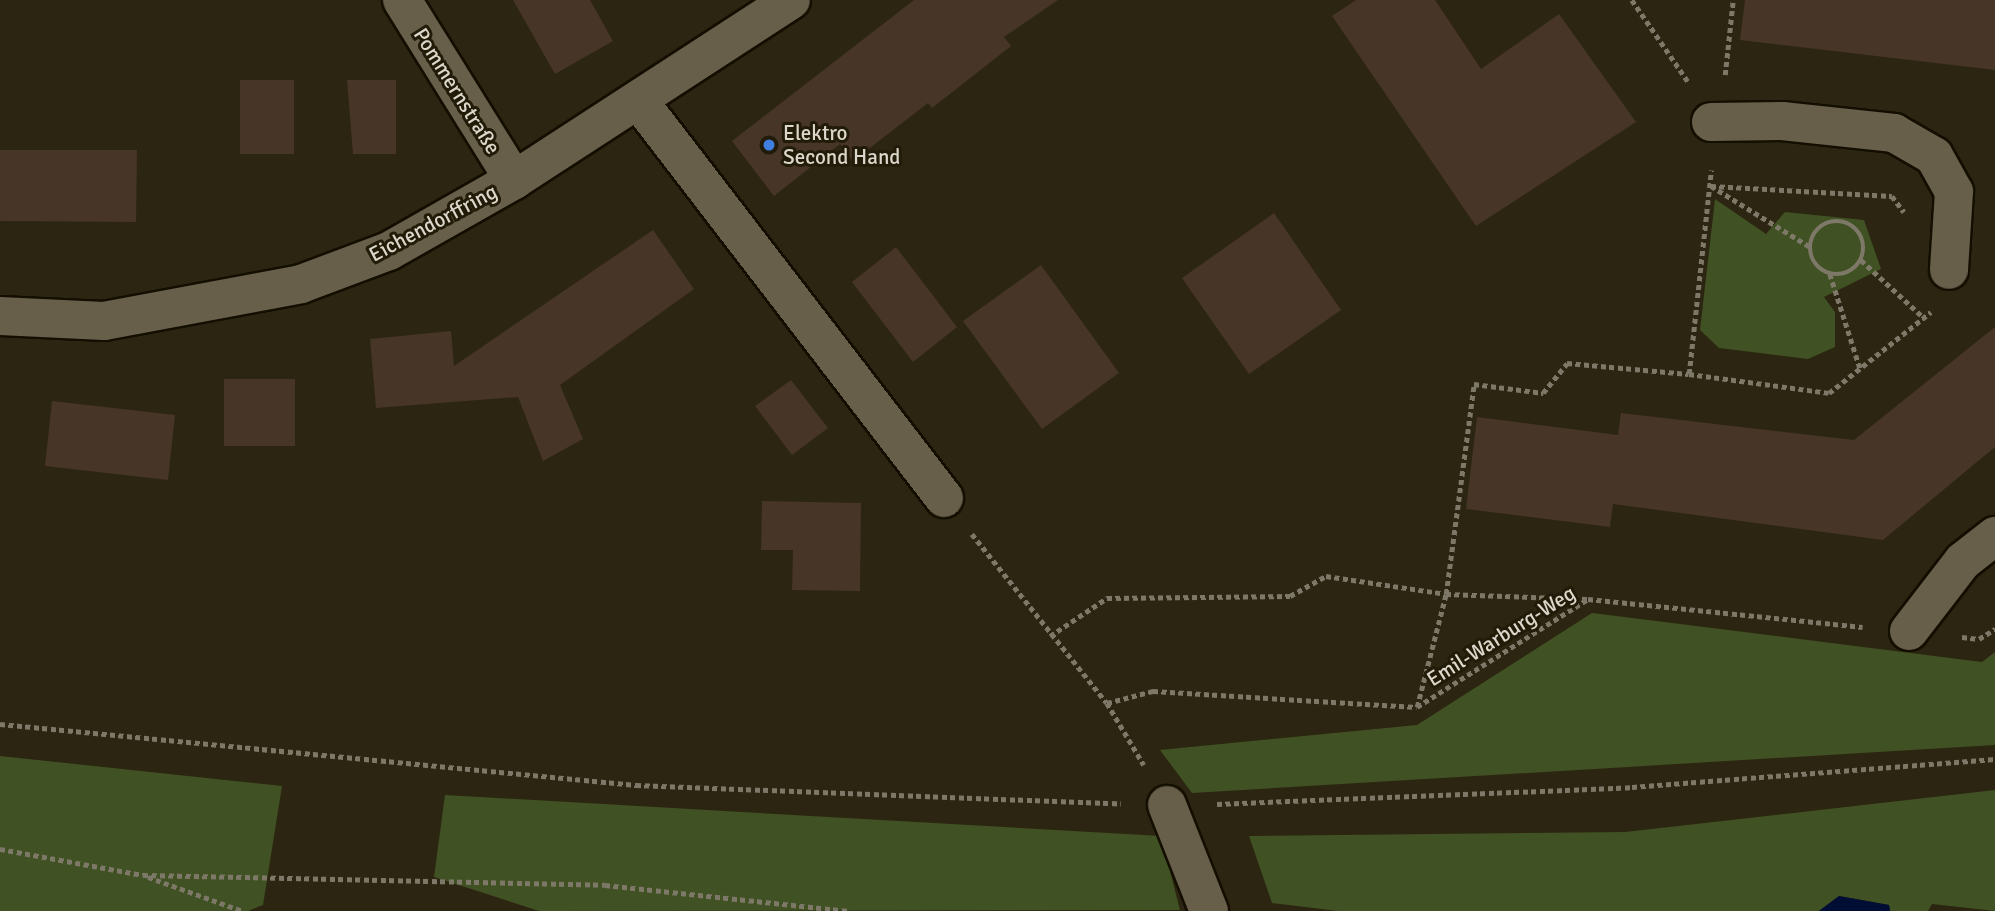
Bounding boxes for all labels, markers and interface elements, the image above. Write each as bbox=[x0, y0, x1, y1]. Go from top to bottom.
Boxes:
street label: Pommernstraße bbox=[408, 23, 506, 159]
place label: Elektro Second Hand bbox=[783, 120, 900, 170]
marker: Elektro Second Hand bbox=[761, 137, 777, 153]
street label: Eichendorffring bbox=[365, 179, 501, 267]
street label: Emil-Warburg-Weg bbox=[1422, 580, 1580, 692]

